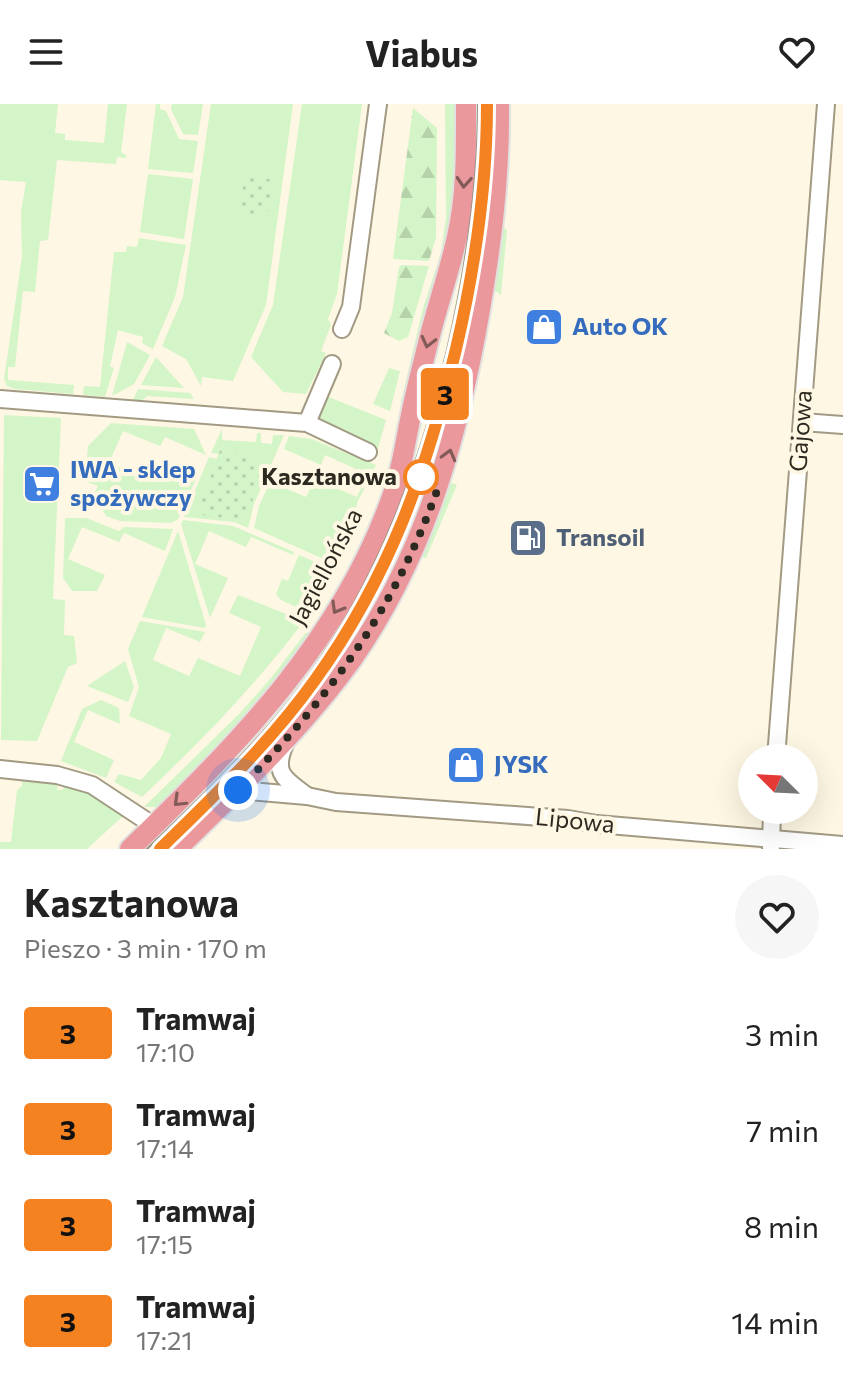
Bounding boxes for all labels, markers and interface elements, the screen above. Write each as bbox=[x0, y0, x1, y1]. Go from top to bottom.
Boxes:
icon: menu bbox=[24, 30, 68, 74]
text: Viabus bbox=[365, 30, 478, 74]
icon: heart bbox=[775, 30, 819, 74]
one-way arrow bbox=[456, 176, 473, 189]
shop icon: Auto OK bbox=[523, 306, 565, 348]
place label: Auto OK bbox=[572, 311, 668, 340]
one-way arrow bbox=[420, 335, 437, 348]
line badge: 3 bbox=[419, 368, 471, 420]
text: 3 bbox=[437, 377, 453, 411]
street label: Gajowa bbox=[782, 389, 817, 473]
one-way arrow bbox=[439, 449, 456, 463]
place label: IWA - sklep spożywczy bbox=[70, 454, 196, 511]
marker: Kasztanowa bbox=[404, 460, 438, 494]
place label: Kasztanowa bbox=[261, 461, 397, 490]
supermarket icon: IWA - sklep spożywczy bbox=[21, 463, 63, 505]
street label: Jagiellońska bbox=[282, 503, 368, 630]
fuel station icon: Transoil bbox=[507, 517, 549, 559]
place label: Transoil bbox=[556, 522, 645, 551]
one-way arrow bbox=[332, 599, 347, 614]
shop icon: JYSK bbox=[445, 744, 487, 786]
north arrow bbox=[738, 744, 818, 824]
map controls bbox=[738, 744, 818, 824]
place label: JYSK bbox=[494, 749, 549, 778]
your location bbox=[218, 770, 258, 810]
one-way arrow bbox=[174, 792, 188, 806]
street label: Lipowa bbox=[534, 801, 616, 838]
button: heart bbox=[735, 875, 819, 959]
text: Kasztanowa bbox=[24, 878, 239, 925]
text: Pieszo · 3 min · 170 m bbox=[24, 932, 267, 963]
text: Tramwaj bbox=[136, 999, 256, 1036]
text: 3 min bbox=[745, 1015, 819, 1052]
text: 3 bbox=[60, 1016, 76, 1050]
text: 17:10 bbox=[136, 1036, 195, 1067]
text: Tramwaj bbox=[136, 1095, 256, 1132]
text: 7 min bbox=[746, 1111, 819, 1148]
text: 3 bbox=[60, 1112, 76, 1146]
text: 17:14 bbox=[136, 1132, 194, 1163]
text: Tramwaj bbox=[136, 1191, 256, 1228]
text: 8 min bbox=[744, 1207, 819, 1244]
text: 3 bbox=[60, 1208, 76, 1242]
text: 17:15 bbox=[136, 1228, 193, 1259]
text: Tramwaj bbox=[136, 1287, 256, 1324]
text: 14 min bbox=[731, 1303, 819, 1340]
text: 3 bbox=[60, 1304, 76, 1338]
text: 17:21 bbox=[136, 1324, 193, 1355]

